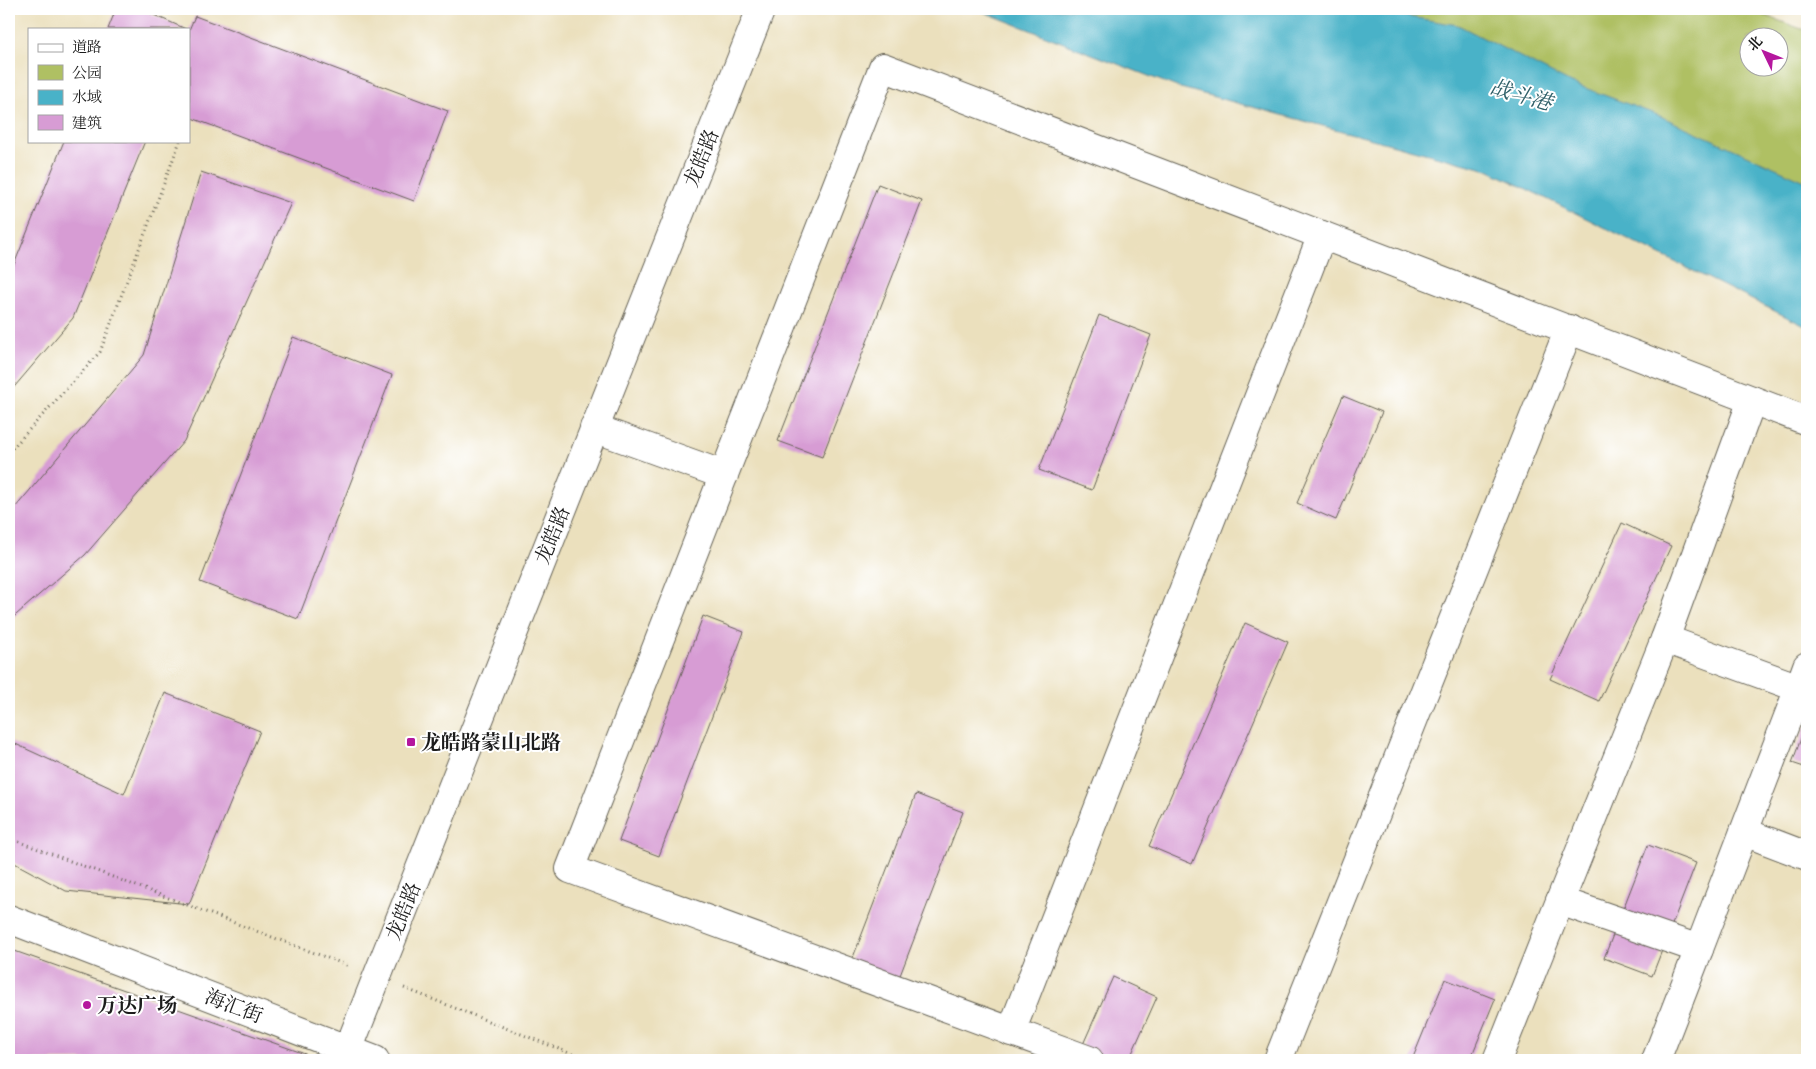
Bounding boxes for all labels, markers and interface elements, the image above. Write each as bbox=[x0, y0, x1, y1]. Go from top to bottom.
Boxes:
legend bbox=[28, 28, 190, 142]
north arrow bbox=[1738, 28, 1788, 78]
text: 北 bbox=[1744, 33, 1768, 56]
text: 道路 bbox=[72, 38, 102, 59]
text: 公园 bbox=[72, 64, 102, 85]
water label: 战斗港 bbox=[1486, 74, 1558, 121]
text: 水域 bbox=[72, 88, 102, 109]
text: 建筑 bbox=[72, 114, 102, 135]
street label: 龙皓路 bbox=[679, 126, 728, 192]
street label: 龙皓路 bbox=[530, 503, 579, 569]
place label: 龙皓路蒙山北路 bbox=[421, 730, 561, 759]
marker: 龙皓路蒙山北路 bbox=[405, 736, 417, 748]
street label: 龙皓路 bbox=[381, 879, 430, 945]
street label: 海汇街 bbox=[200, 984, 266, 1033]
place label: 万达广场 bbox=[97, 993, 177, 1022]
marker: 万达广场 bbox=[81, 999, 93, 1011]

